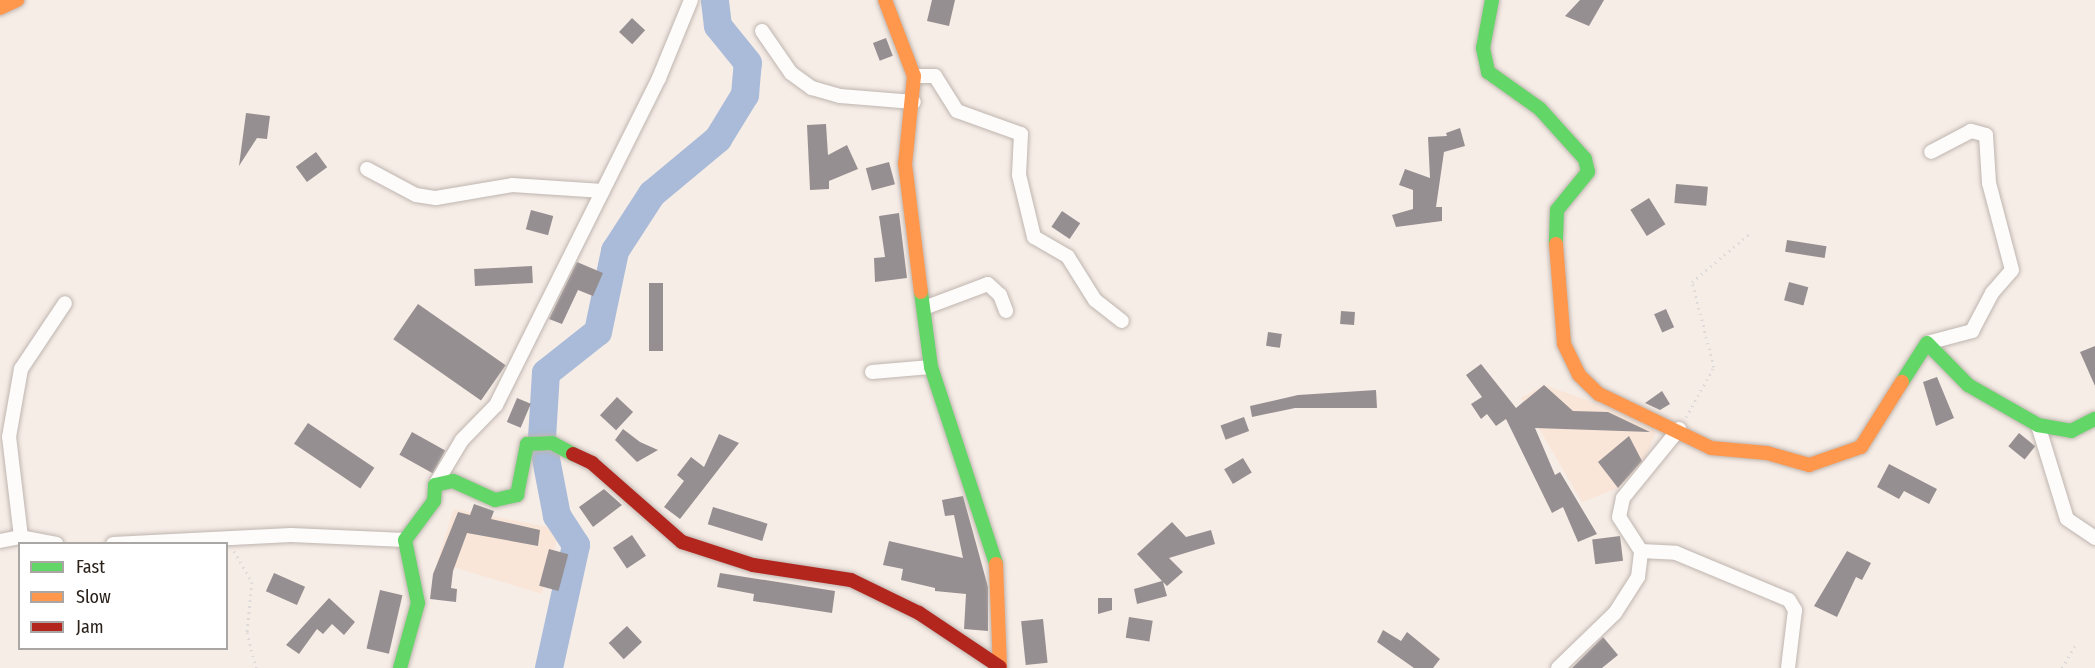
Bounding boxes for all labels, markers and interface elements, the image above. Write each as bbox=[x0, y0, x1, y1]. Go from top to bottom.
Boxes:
legend bbox=[18, 542, 228, 650]
text: Fast bbox=[76, 556, 105, 578]
text: Slow bbox=[76, 586, 111, 608]
text: Jam bbox=[76, 616, 104, 638]

